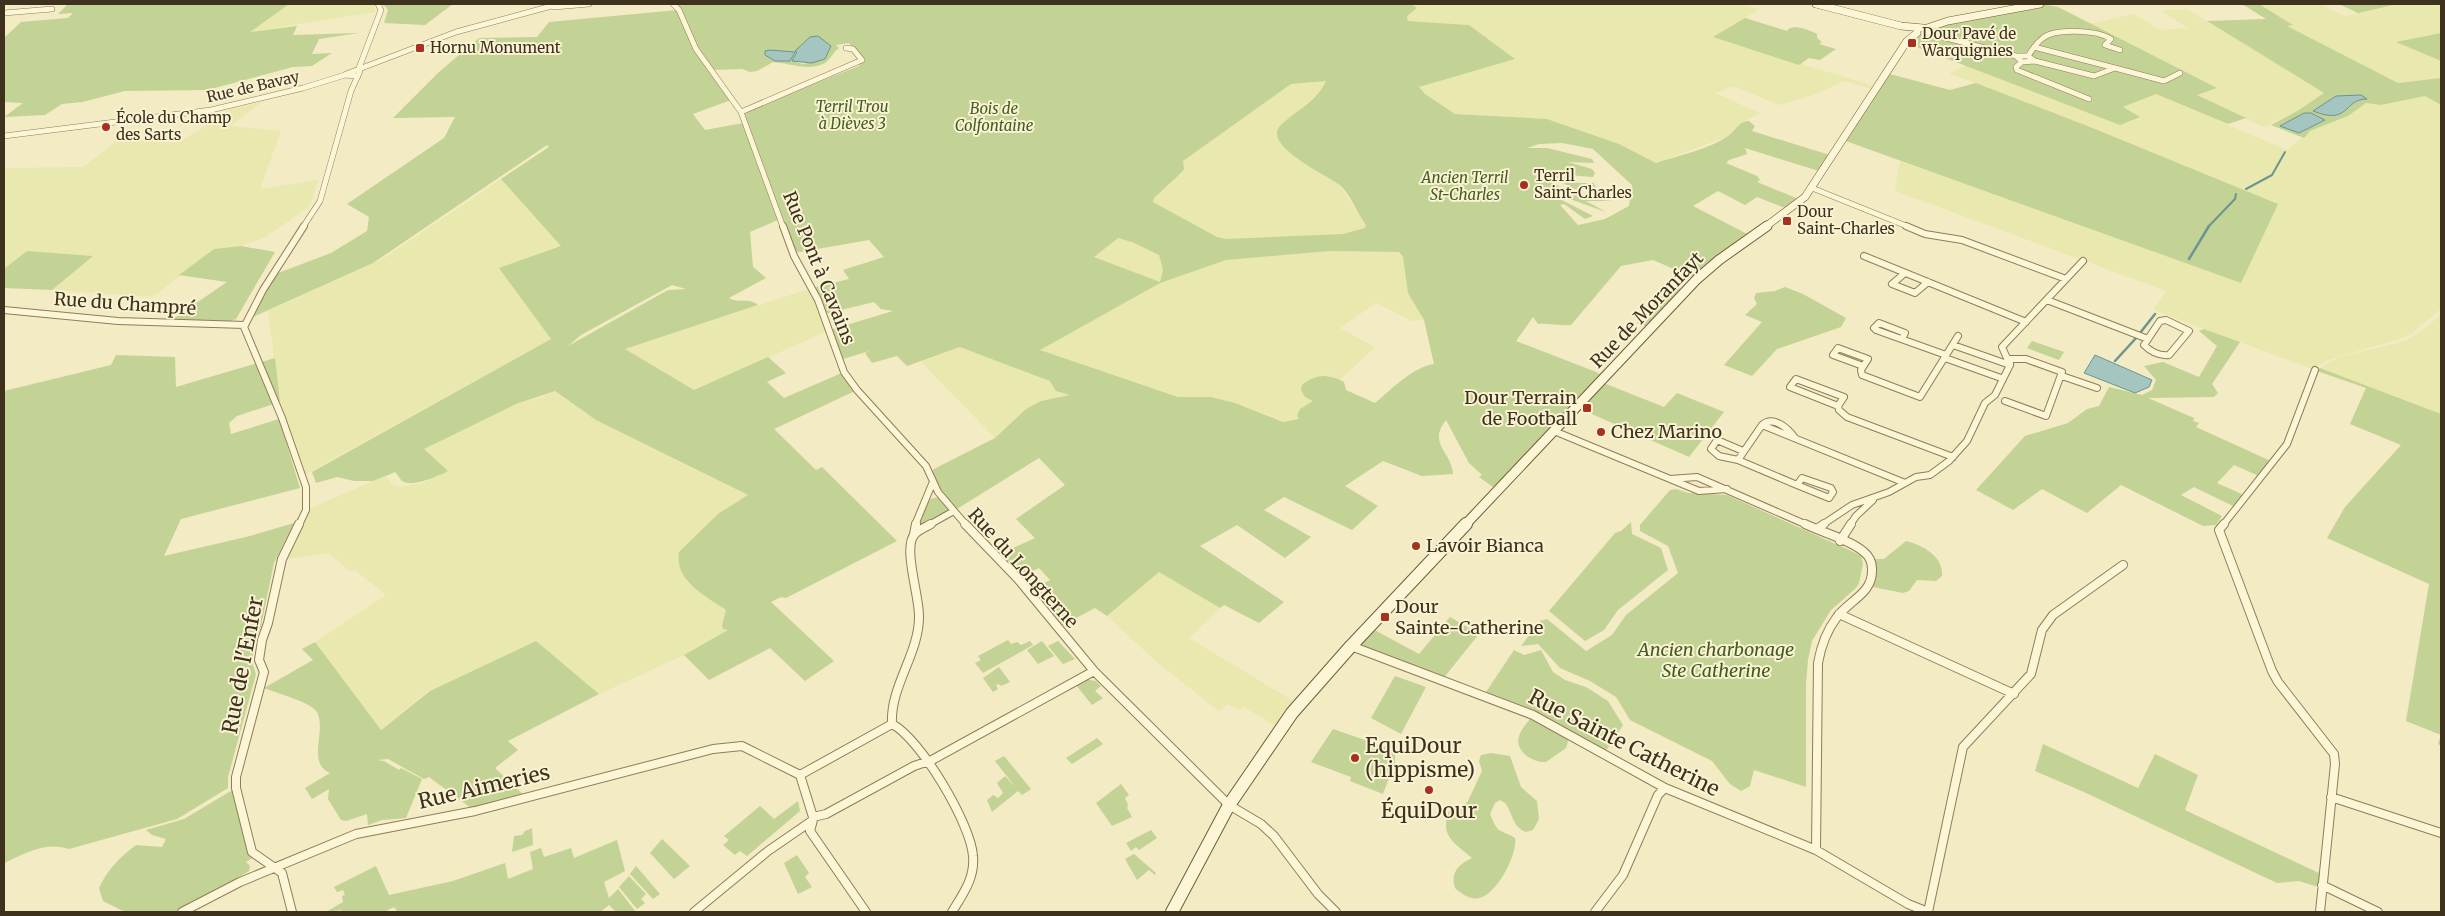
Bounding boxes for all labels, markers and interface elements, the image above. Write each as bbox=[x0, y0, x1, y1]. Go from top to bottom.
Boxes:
place label: Dour Pavé de Warquignies bbox=[1921, 24, 2016, 60]
marker: Dour Pavé de Warquignies bbox=[1906, 37, 1918, 49]
place label: Hornu Monument bbox=[430, 38, 561, 57]
marker: Hornu Monument bbox=[414, 42, 426, 54]
street label: Rue de Bavay bbox=[205, 67, 301, 106]
park label: Terril Trou à Dièves 3 bbox=[816, 97, 889, 133]
park label: Bois de Colfontaine bbox=[955, 99, 1034, 135]
place label: École du Champ des Sarts bbox=[116, 107, 231, 144]
marker: École du Champ des Sarts bbox=[100, 121, 112, 133]
place label: Terril Saint-Charles bbox=[1534, 166, 1632, 202]
park label: Ancien Terril St-Charles bbox=[1420, 168, 1509, 204]
marker: Terril Saint-Charles bbox=[1518, 179, 1530, 191]
street label: Rue Pont à Cavains bbox=[778, 188, 861, 348]
place label: Dour Saint-Charles bbox=[1797, 202, 1895, 238]
marker: Dour Saint-Charles bbox=[1781, 215, 1793, 227]
street label: Rue de Moranfayt bbox=[1585, 247, 1708, 373]
street label: Rue du Champré bbox=[53, 287, 197, 320]
place label: Dour Terrain de Football bbox=[1464, 386, 1577, 430]
marker: Dour Terrain de Football bbox=[1581, 402, 1593, 414]
place label: Chez Marino bbox=[1611, 420, 1722, 443]
marker: Chez Marino bbox=[1595, 426, 1607, 438]
street label: Rue du Longterne bbox=[963, 503, 1083, 632]
place label: Lavoir Bianca bbox=[1426, 534, 1544, 557]
marker: Lavoir Bianca bbox=[1410, 540, 1422, 552]
street label: Rue de l'Enfer bbox=[216, 594, 269, 736]
place label: Dour Sainte-Catherine bbox=[1395, 595, 1543, 639]
marker: Dour Sainte-Catherine bbox=[1379, 611, 1391, 623]
park label: Ancien charbonage Ste Catherine bbox=[1636, 638, 1794, 682]
street label: Rue Sainte Catherine bbox=[1524, 683, 1724, 802]
place label: EquiDour (hippisme) bbox=[1365, 732, 1475, 783]
marker: EquiDour (hippisme) bbox=[1349, 752, 1361, 764]
street label: Rue Aimeries bbox=[415, 758, 552, 815]
marker: ÉquiDour bbox=[1423, 784, 1435, 796]
place label: ÉquiDour bbox=[1381, 796, 1477, 824]

